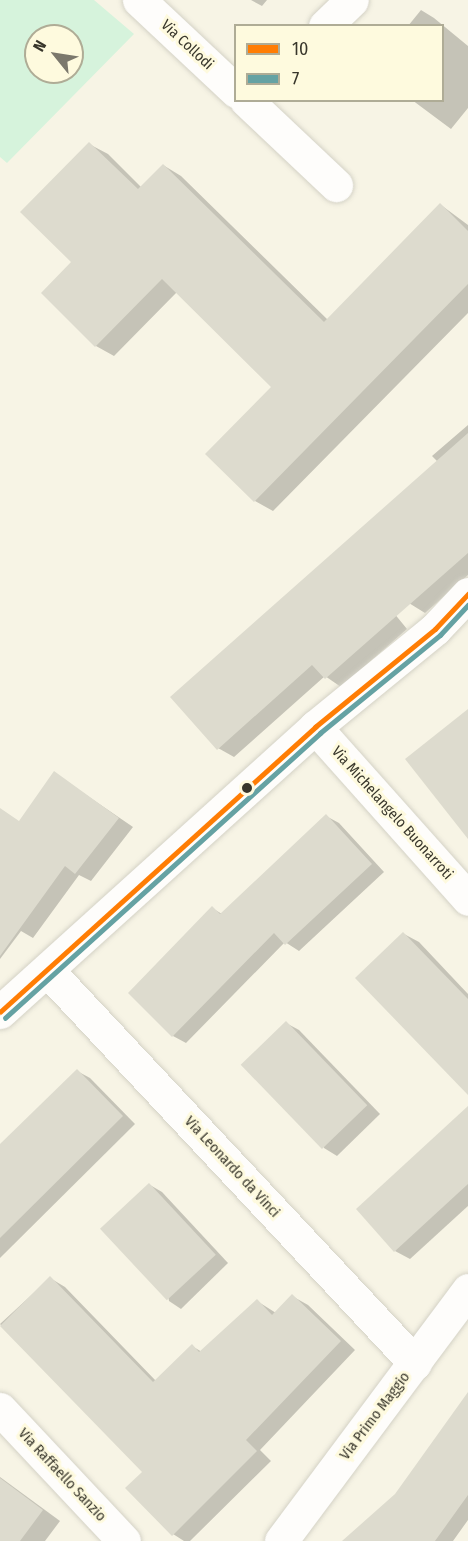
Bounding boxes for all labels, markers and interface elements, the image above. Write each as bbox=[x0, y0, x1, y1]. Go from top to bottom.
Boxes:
street label: Via Collodi bbox=[157, 16, 217, 74]
north arrow bbox=[24, 24, 84, 84]
legend bbox=[234, 24, 444, 102]
text: N bbox=[29, 37, 50, 55]
text: 10 bbox=[292, 38, 308, 60]
text: 7 bbox=[292, 68, 299, 90]
street label: Via Michelangelo Buonarroti bbox=[327, 743, 457, 883]
unlabelled marker bbox=[241, 782, 253, 794]
street label: Via Leonardo da Vinci bbox=[180, 1113, 284, 1221]
street label: Via Primo Maggio bbox=[336, 1368, 414, 1464]
street label: Via Raffaello Sanzio bbox=[14, 1425, 110, 1525]

